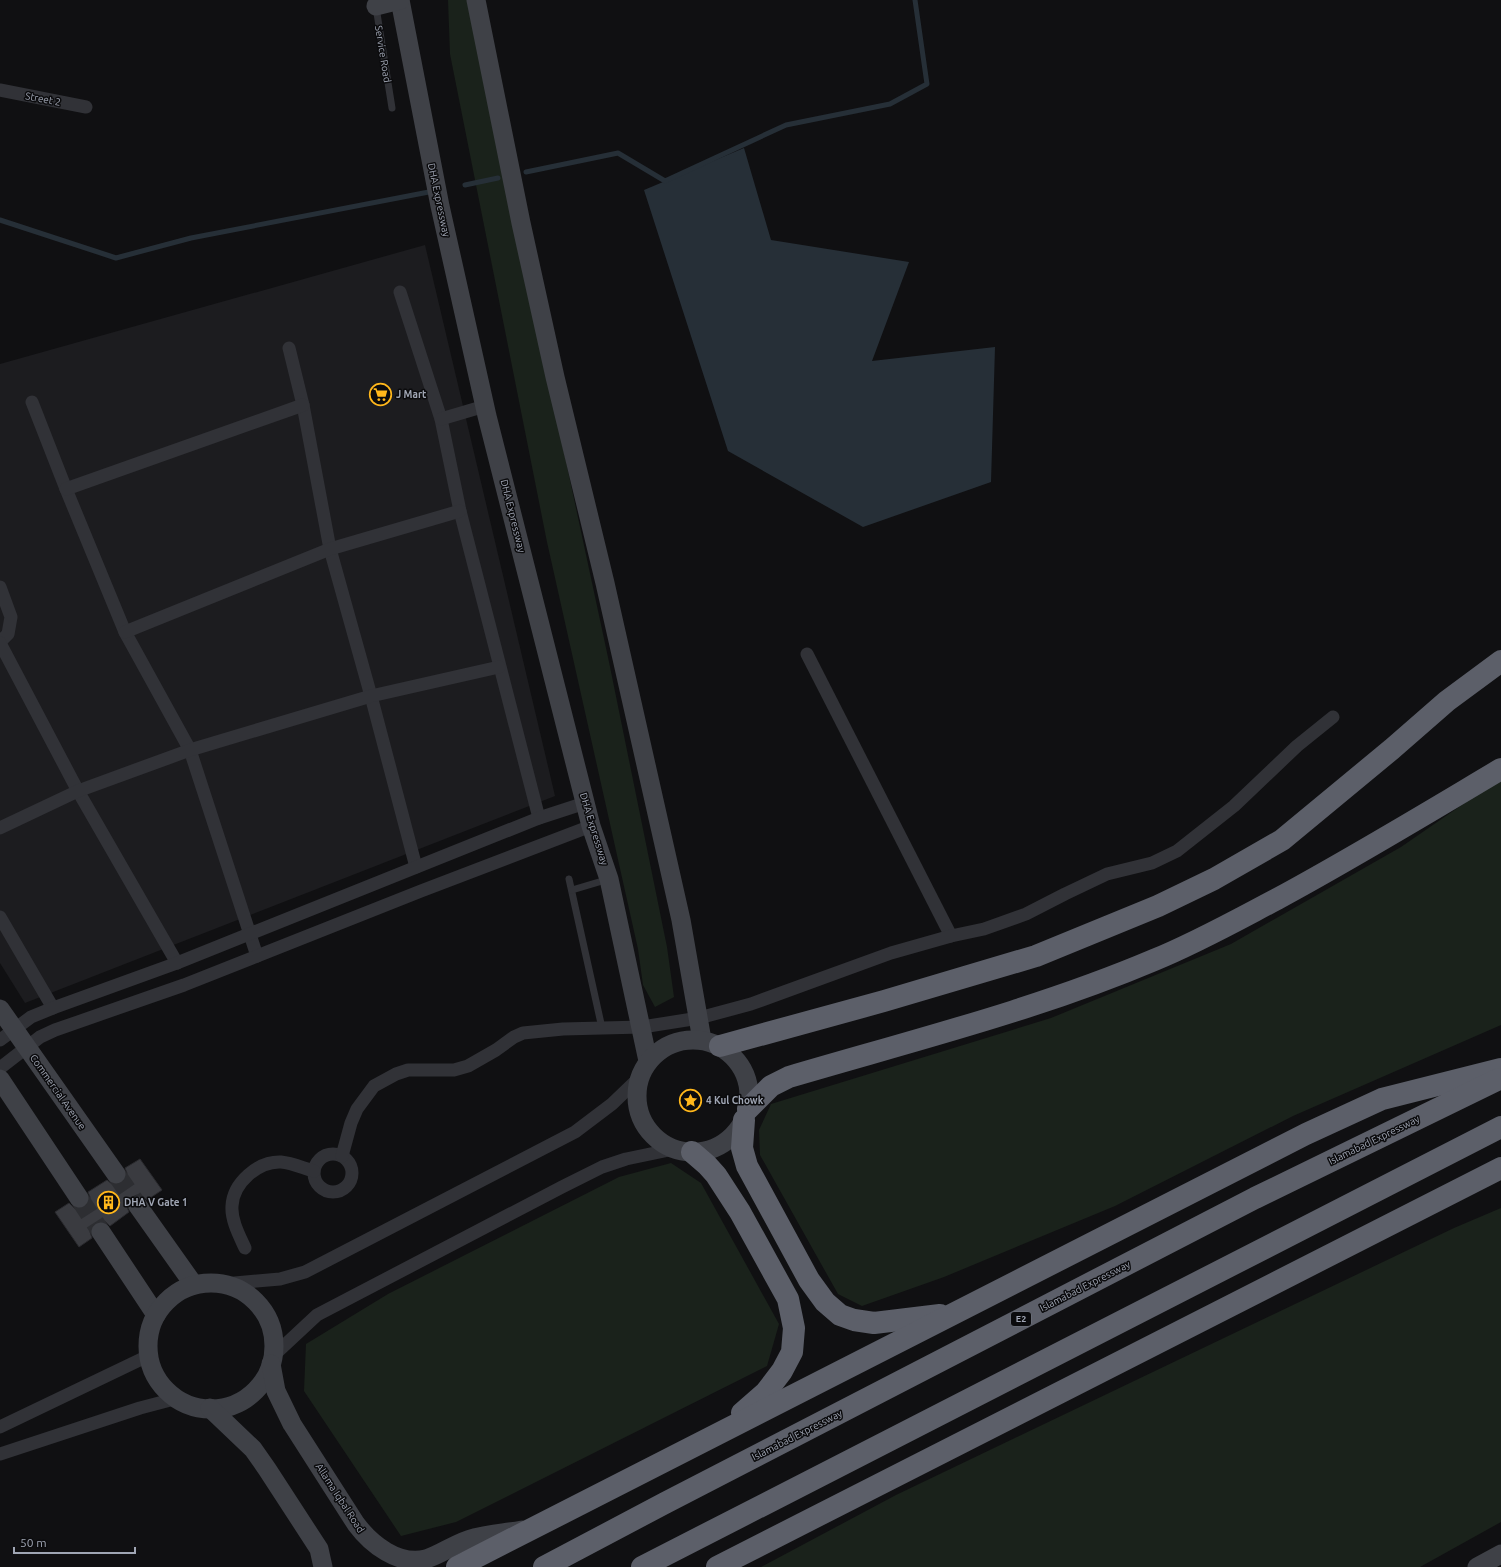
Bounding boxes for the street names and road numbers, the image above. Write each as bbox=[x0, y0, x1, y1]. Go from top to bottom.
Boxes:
street label: Service Road bbox=[373, 25, 393, 83]
street label: Street 2 bbox=[24, 90, 62, 108]
street label: DHA Expressway bbox=[426, 162, 452, 238]
street label: DHA Expressway bbox=[499, 478, 527, 554]
street label: DHA Expressway bbox=[578, 791, 610, 867]
street label: Commercial Avenue bbox=[28, 1052, 88, 1132]
street label: Islamabad Expressway bbox=[1327, 1113, 1421, 1167]
street label: Islamabad Expressway bbox=[1038, 1258, 1132, 1314]
road number: E2 bbox=[1011, 1312, 1031, 1326]
street label: Islamabad Expressway bbox=[750, 1407, 844, 1463]
street label: Allama Iqbal Road bbox=[314, 1461, 367, 1535]

